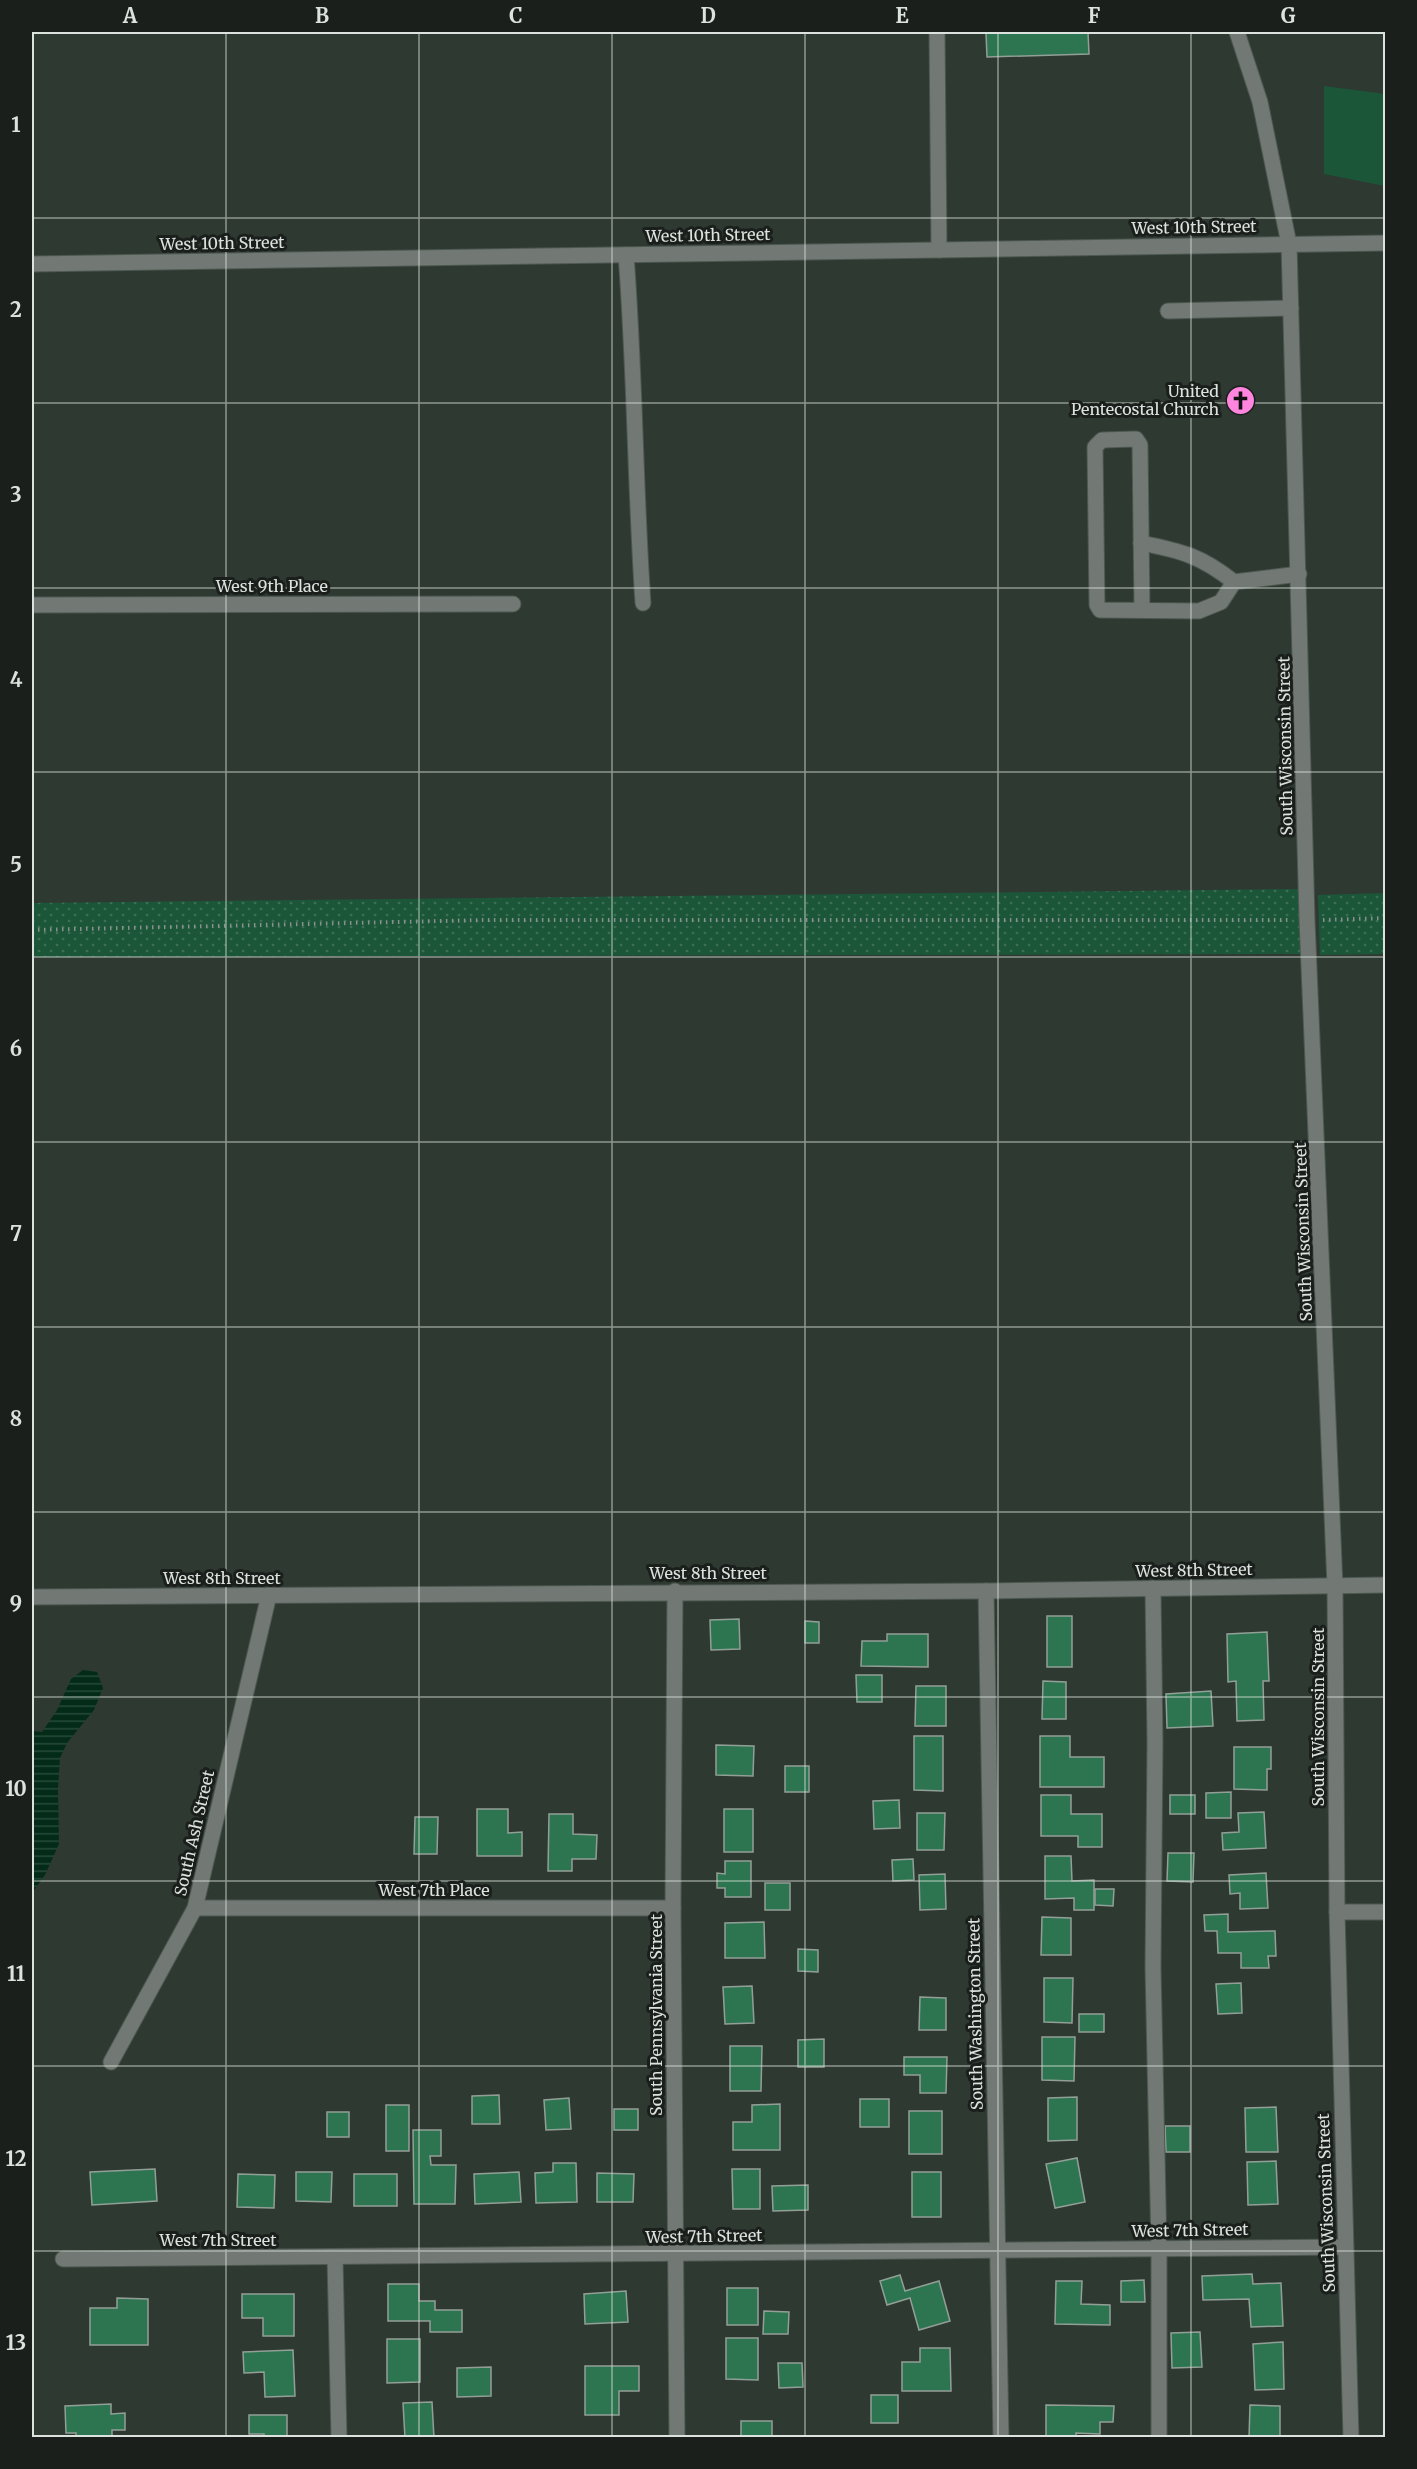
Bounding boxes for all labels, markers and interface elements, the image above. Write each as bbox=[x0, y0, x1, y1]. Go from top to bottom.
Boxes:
text: A bbox=[122, 3, 138, 28]
text: B bbox=[315, 3, 329, 28]
text: C bbox=[509, 3, 523, 28]
text: D bbox=[700, 3, 716, 28]
text: E bbox=[895, 3, 909, 28]
text: F bbox=[1088, 3, 1101, 28]
text: G bbox=[1281, 3, 1296, 28]
text: 1 bbox=[11, 112, 21, 137]
street label: West 10th Street bbox=[1130, 216, 1257, 238]
street label: West 10th Street bbox=[644, 224, 771, 246]
street label: West 10th Street bbox=[158, 232, 285, 254]
text: 2 bbox=[10, 297, 22, 322]
place label: United Pentecostal Church bbox=[1071, 381, 1219, 419]
church icon: United Pentecostal Church bbox=[1224, 384, 1256, 416]
text: 3 bbox=[10, 482, 22, 507]
street label: West 9th Place bbox=[215, 576, 328, 596]
street label: South Wisconsin Street bbox=[1273, 655, 1297, 836]
text: 4 bbox=[10, 667, 23, 692]
text: 5 bbox=[10, 852, 22, 877]
text: 6 bbox=[10, 1036, 22, 1061]
street label: South Wisconsin Street bbox=[1290, 1141, 1316, 1322]
text: 7 bbox=[10, 1221, 22, 1246]
text: 8 bbox=[10, 1406, 22, 1431]
street label: West 8th Street bbox=[1134, 1559, 1254, 1581]
street label: West 8th Street bbox=[648, 1563, 767, 1583]
street label: West 8th Street bbox=[162, 1568, 281, 1588]
text: 9 bbox=[10, 1591, 22, 1616]
street label: South Wisconsin Street bbox=[1308, 1627, 1328, 1807]
street label: South Ash Street bbox=[170, 1767, 218, 1898]
text: 10 bbox=[5, 1776, 27, 1801]
street label: West 7th Place bbox=[378, 1880, 489, 1900]
street label: South Pennsylvania Street bbox=[646, 1913, 666, 2116]
street label: South Washington Street bbox=[963, 1917, 987, 2110]
text: 11 bbox=[7, 1961, 25, 1986]
street label: South Wisconsin Street bbox=[1313, 2112, 1339, 2293]
text: 12 bbox=[6, 2146, 27, 2171]
street label: West 7th Street bbox=[1130, 2219, 1249, 2241]
street label: West 7th Street bbox=[644, 2225, 763, 2247]
street label: West 7th Street bbox=[159, 2230, 277, 2250]
text: 13 bbox=[6, 2330, 26, 2355]

